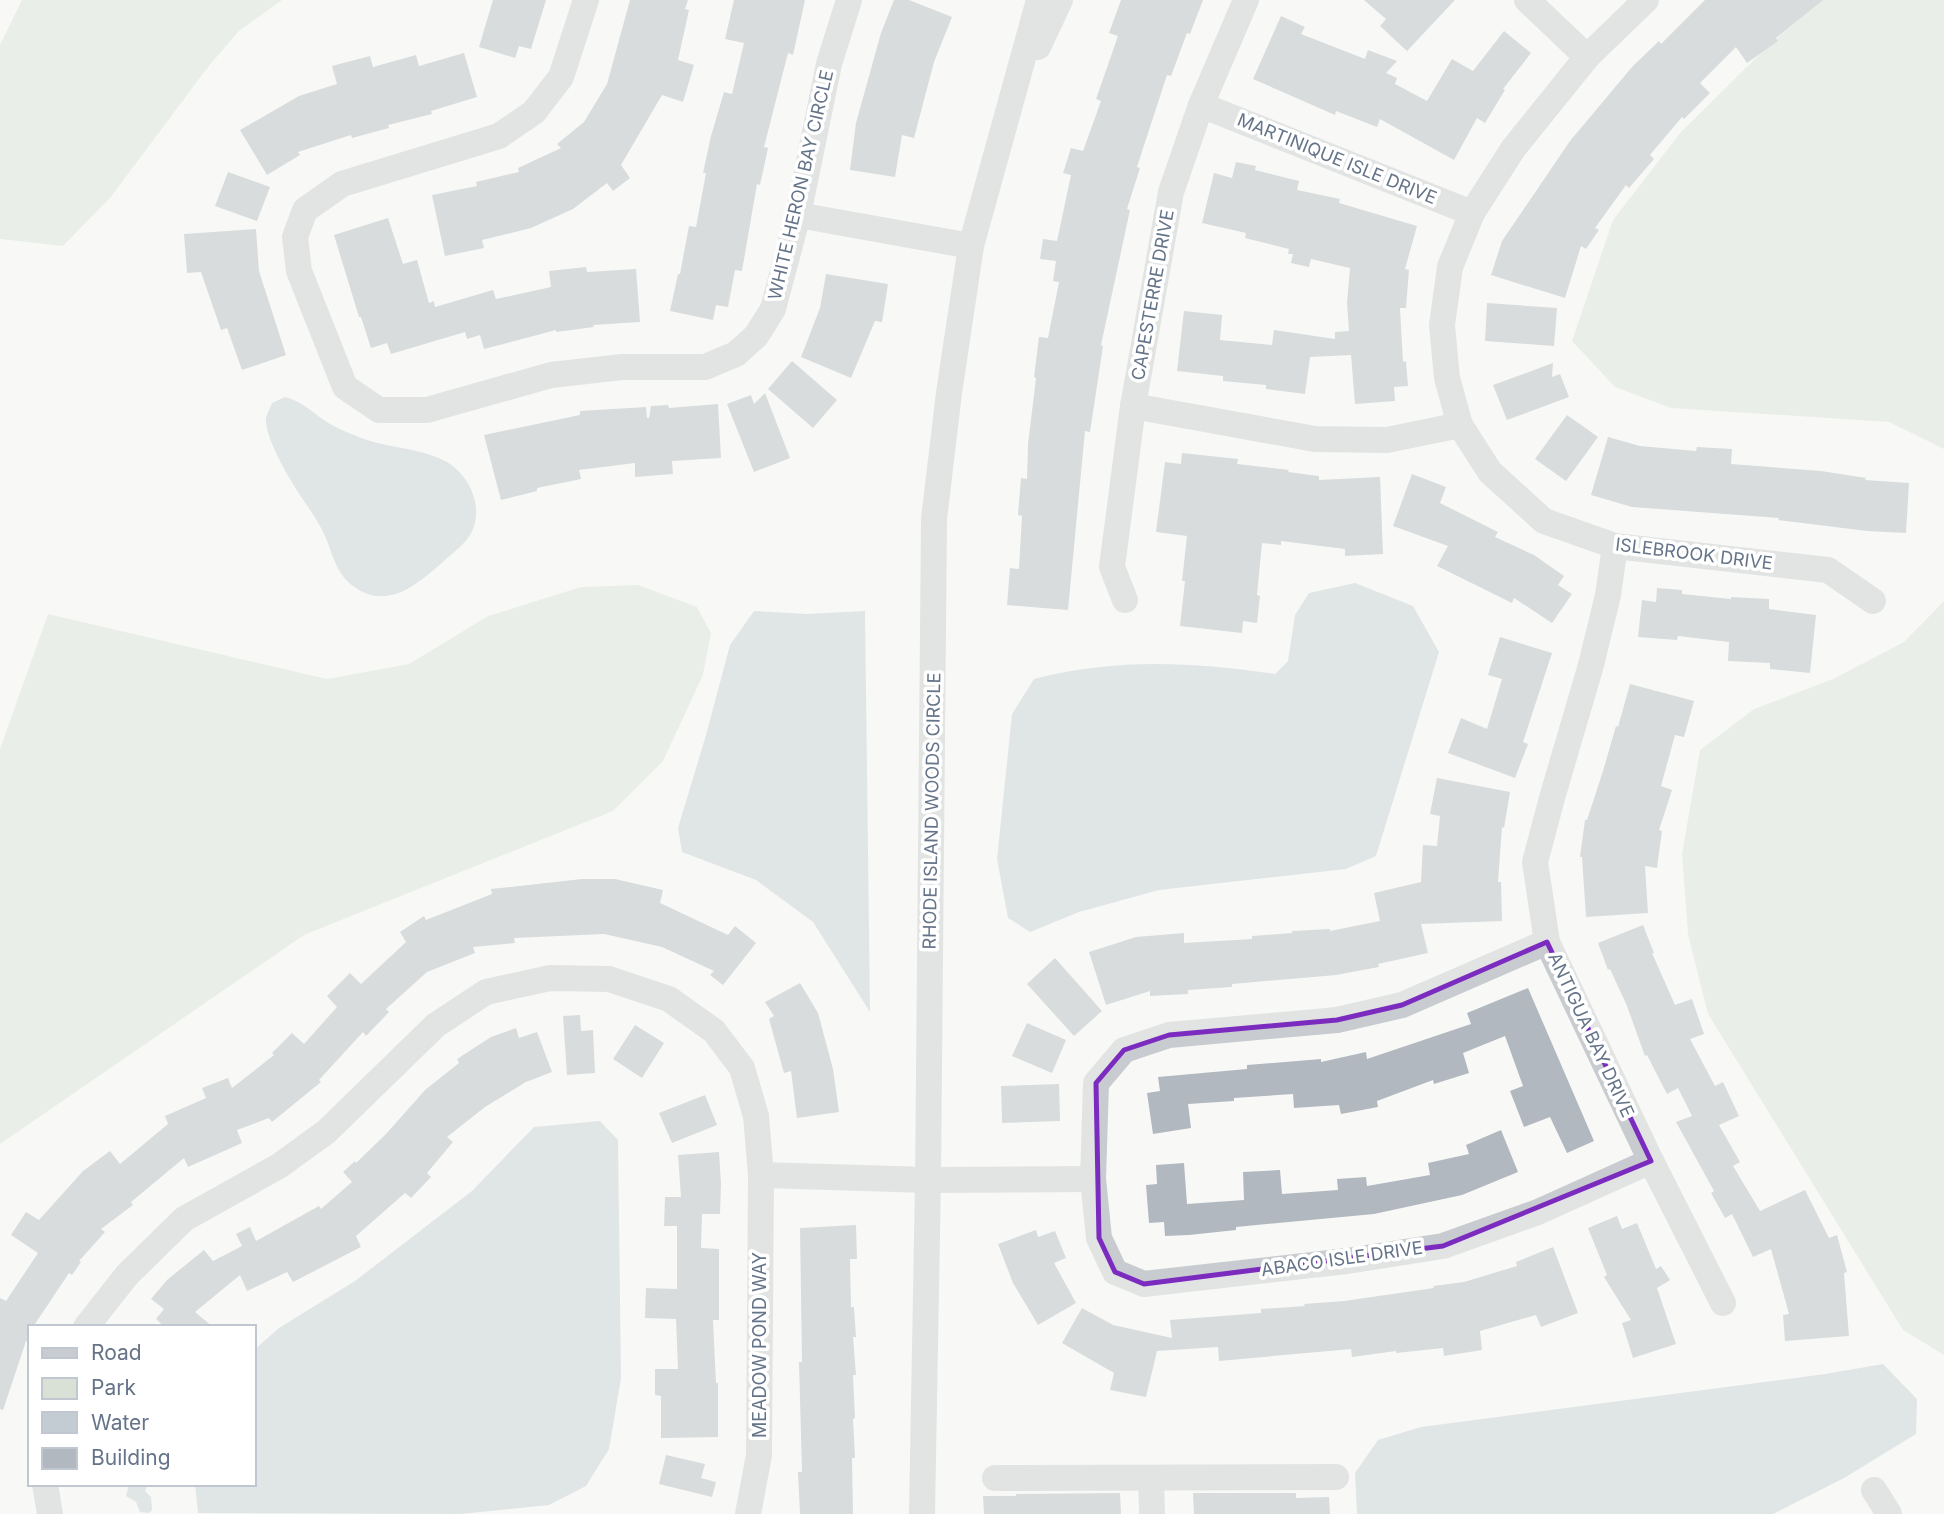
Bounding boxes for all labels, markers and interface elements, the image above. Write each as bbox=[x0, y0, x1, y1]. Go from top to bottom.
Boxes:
street label: WHITE HERON BAY CIRCLE bbox=[764, 68, 837, 302]
street label: MARTINIQUE ISLE DRIVE bbox=[1234, 109, 1440, 208]
street label: CAPESTERRE DRIVE bbox=[1127, 208, 1178, 382]
street label: ISLEBROOK DRIVE bbox=[1614, 533, 1774, 574]
street label: RHODE ISLAND WOODS CIRCLE bbox=[919, 672, 944, 950]
street label: ANTIGUA BAY DRIVE bbox=[1544, 949, 1639, 1120]
street label: ABACO ISLE DRIVE bbox=[1260, 1237, 1424, 1280]
street label: MEADOW POND WAY bbox=[749, 1252, 770, 1438]
legend bbox=[28, 1325, 256, 1486]
text: Road bbox=[91, 1340, 142, 1365]
text: Park bbox=[91, 1375, 136, 1400]
text: Water bbox=[91, 1410, 149, 1435]
text: Building bbox=[91, 1445, 171, 1470]

